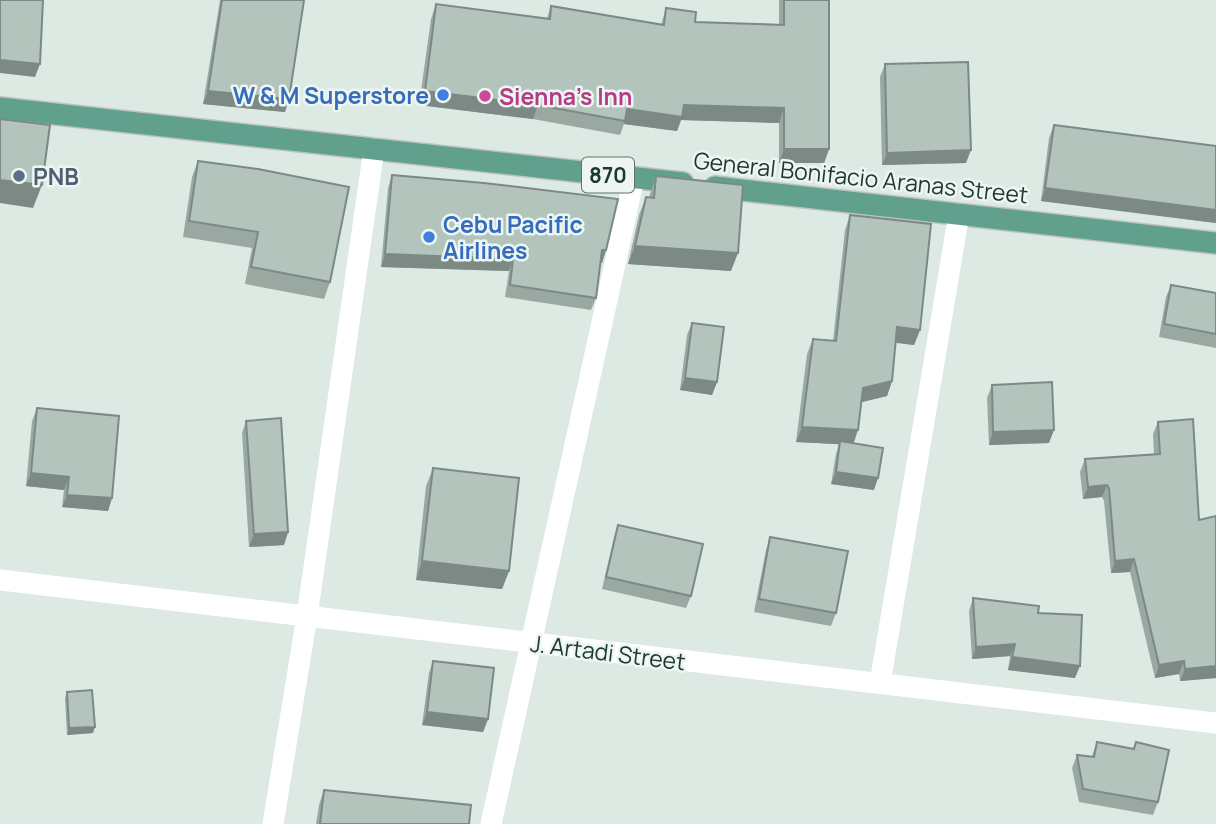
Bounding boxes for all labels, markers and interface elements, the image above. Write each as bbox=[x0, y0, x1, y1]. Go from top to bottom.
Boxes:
place label: W & M Superstore bbox=[233, 79, 429, 111]
place label: Sienna's Inn bbox=[499, 80, 632, 112]
marker: W & M Superstore bbox=[435, 87, 451, 103]
marker: Sienna's Inn bbox=[477, 88, 493, 104]
street label: General Bonifacio Aranas Street bbox=[692, 144, 1030, 210]
road number: 870 bbox=[582, 158, 634, 192]
place label: PNB bbox=[33, 160, 79, 192]
marker: PNB bbox=[11, 168, 27, 184]
place label: Cebu Pacific Airlines bbox=[443, 208, 583, 266]
marker: Cebu Pacific Airlines bbox=[421, 229, 437, 245]
street label: J. Artadi Street bbox=[529, 627, 687, 677]

